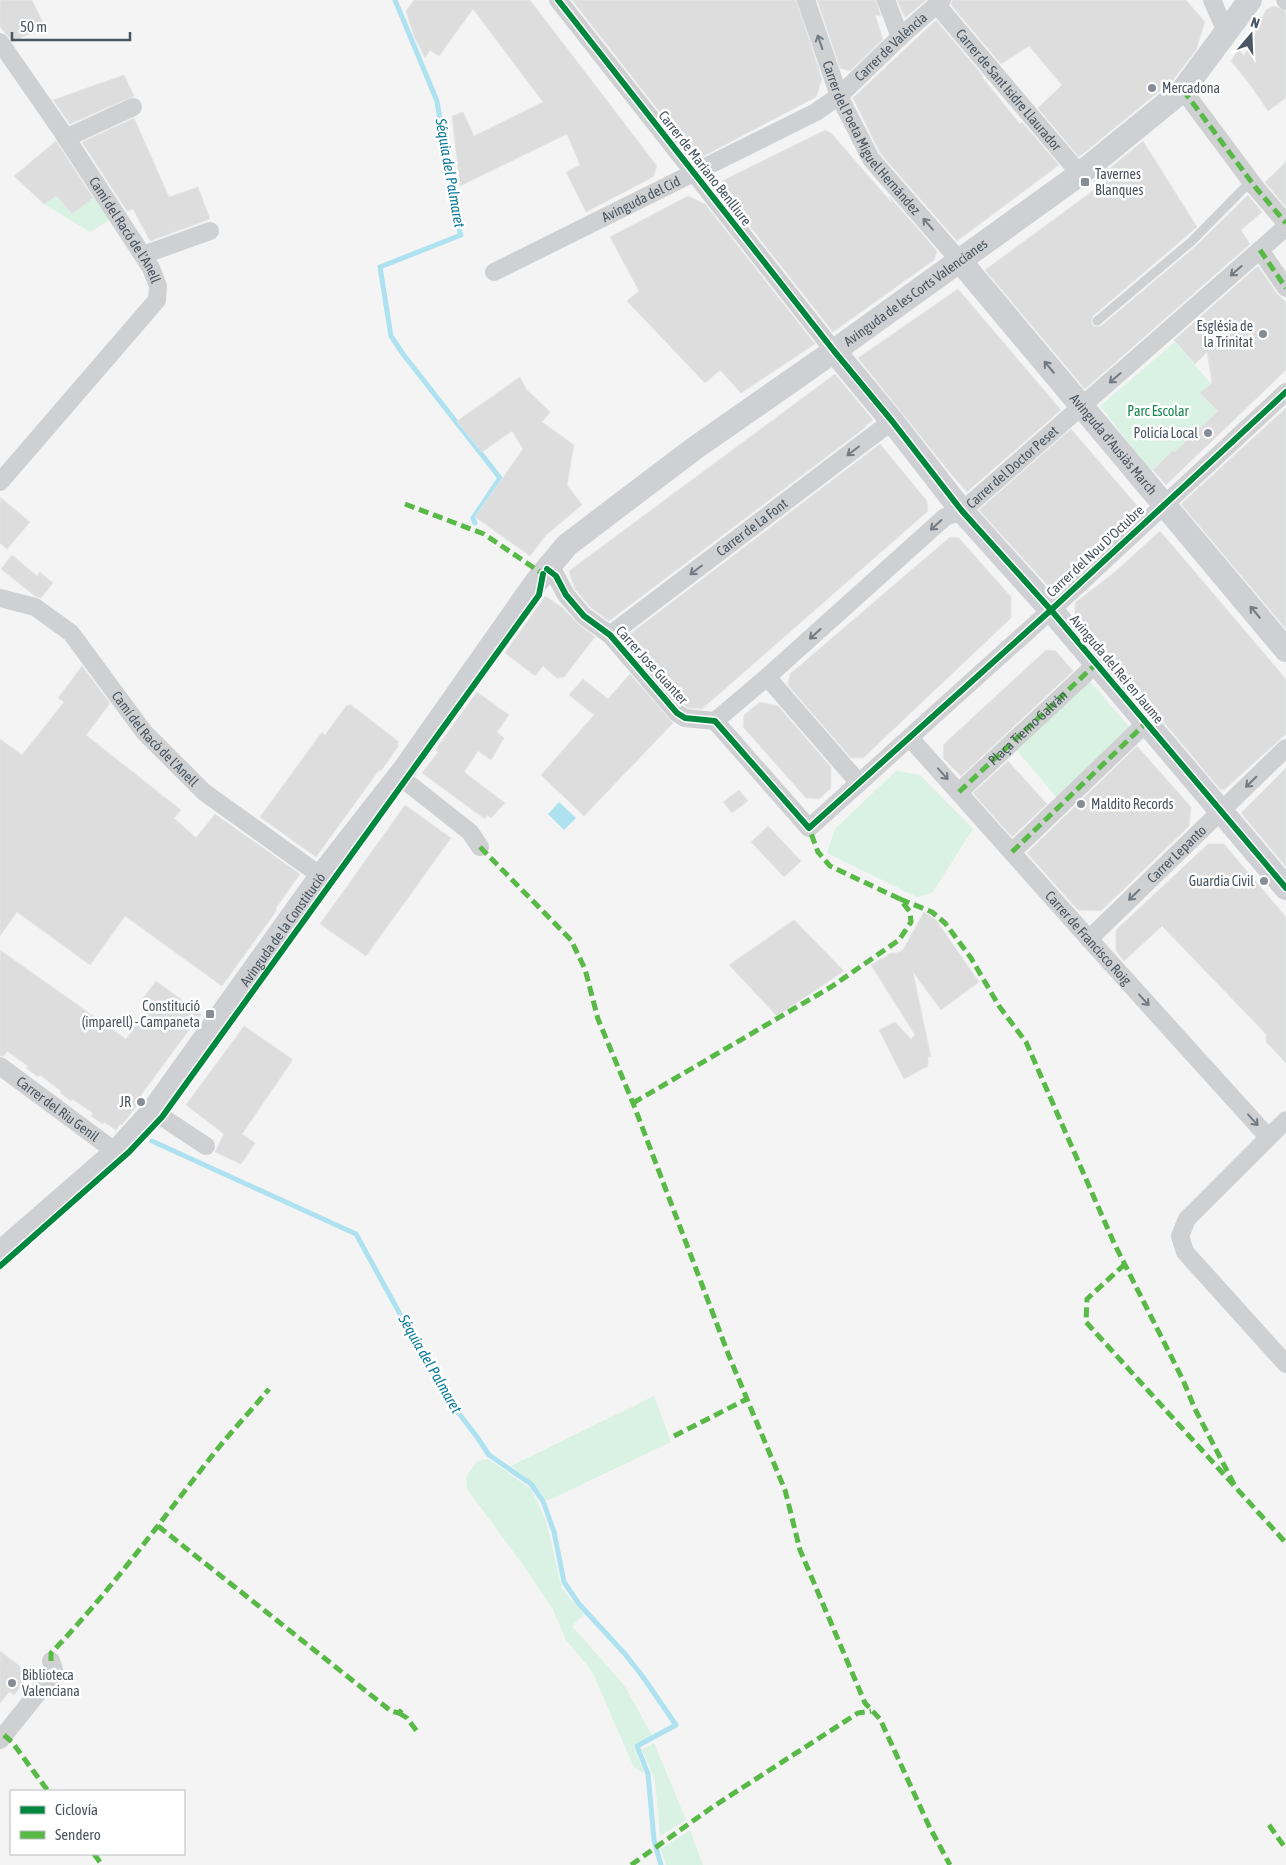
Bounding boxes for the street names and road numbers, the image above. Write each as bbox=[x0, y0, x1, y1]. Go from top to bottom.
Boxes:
street label: Carrer de València bbox=[851, 9, 930, 84]
street label: Carrer de Sant Isidre Llaurador bbox=[953, 26, 1065, 155]
street label: Carrer del Poeta Miguel Hernández bbox=[819, 59, 924, 218]
street label: Carrer de Mariano Benlliure bbox=[655, 107, 755, 229]
street label: Avinguda del Cid bbox=[599, 173, 683, 225]
street label: Camí del Racó de l'Anell bbox=[86, 174, 164, 285]
street label: Avinguda de les Corts Valencianes bbox=[841, 235, 990, 349]
street label: Avinguda d'Ausiàs March bbox=[1067, 390, 1160, 498]
street label: Carrer del Doctor Peset bbox=[963, 423, 1061, 512]
street label: Carrer de La Font bbox=[713, 495, 791, 559]
street label: Carrer del Nou D'Octubre bbox=[1043, 502, 1147, 600]
street label: Avinguda del Rei en Jaume bbox=[1067, 611, 1167, 727]
street label: Carrer Jose Guanter bbox=[613, 623, 692, 708]
street label: Plaça Tierno Galván bbox=[985, 687, 1070, 769]
street label: Camí del Racó de l'Anell bbox=[109, 688, 202, 790]
street label: Carrer Lepanto bbox=[1144, 822, 1209, 886]
street label: Avinguda de la Constitució bbox=[237, 870, 329, 989]
street label: Carrer de Francisco Roig bbox=[1042, 888, 1135, 988]
street label: Carrer del Riu Genil bbox=[13, 1073, 102, 1145]

